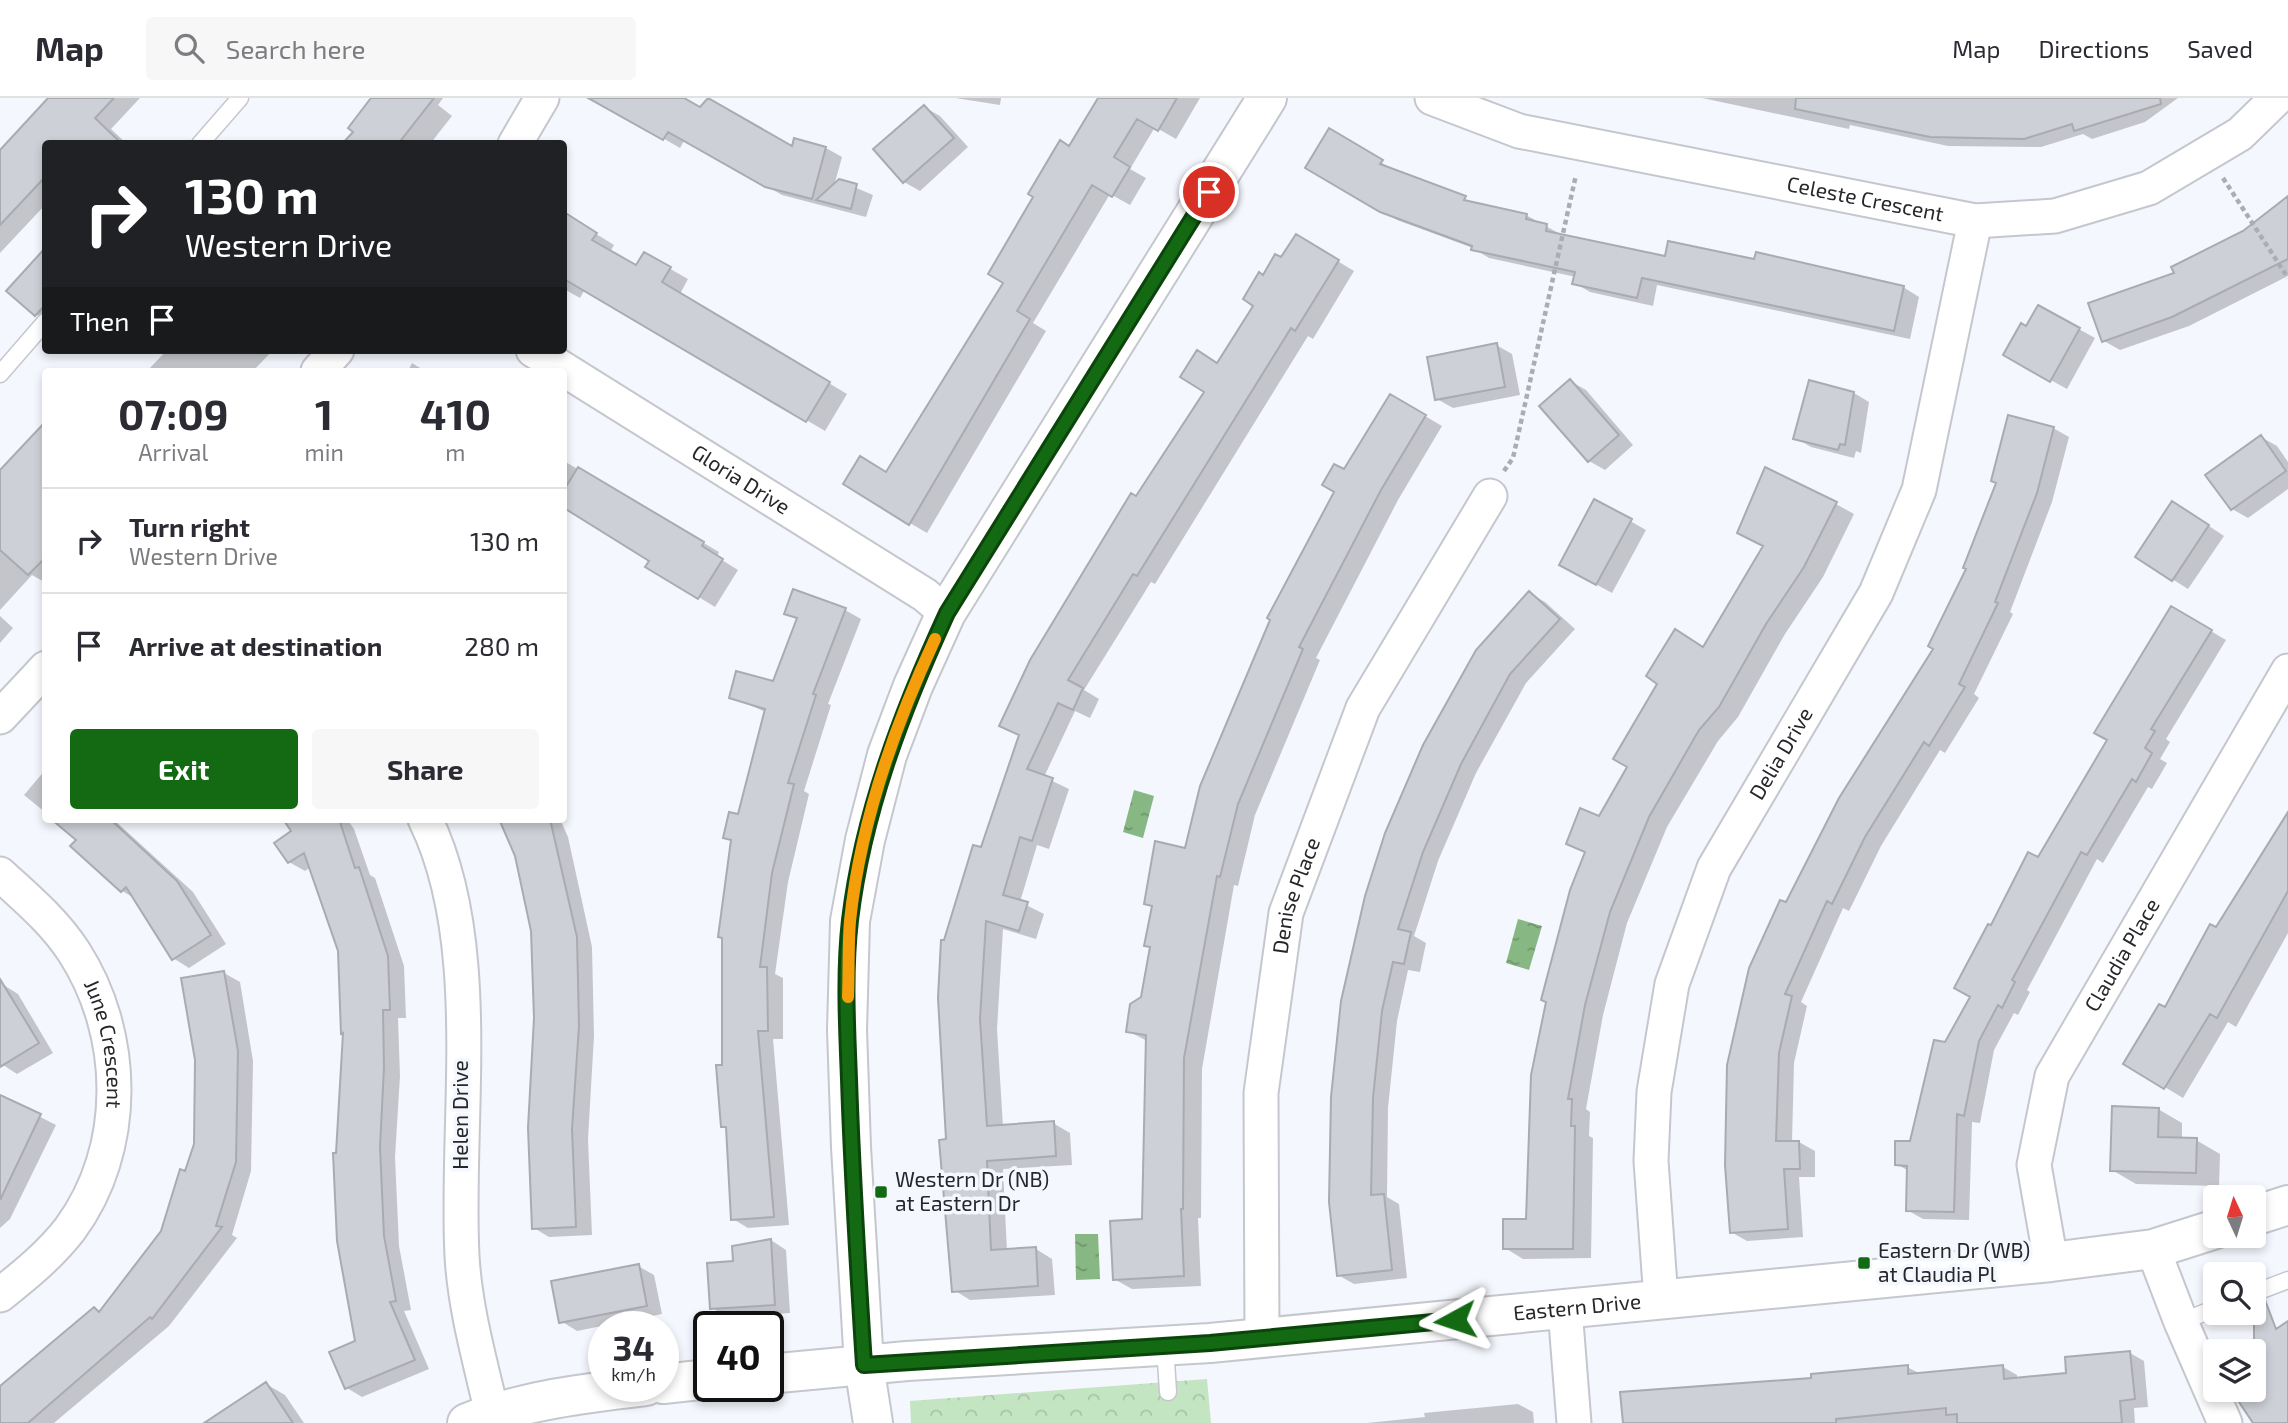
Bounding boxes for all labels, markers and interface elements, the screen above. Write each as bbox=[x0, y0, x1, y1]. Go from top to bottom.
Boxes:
search box bbox=[146, 17, 636, 80]
text: Map bbox=[35, 28, 104, 68]
icon: search bbox=[170, 29, 208, 67]
text: Search here bbox=[226, 33, 365, 64]
text: Map bbox=[1952, 34, 2000, 63]
text: Directions bbox=[2038, 34, 2149, 63]
text: Saved bbox=[2187, 34, 2253, 63]
pin bbox=[1179, 162, 1239, 222]
text: 130 m bbox=[185, 165, 319, 224]
icon: right bbox=[70, 168, 161, 259]
street label: Celeste Crescent bbox=[1785, 170, 1946, 226]
icon: arrive bbox=[1190, 173, 1228, 211]
text: Western Drive bbox=[185, 225, 392, 263]
icon: arrive bbox=[143, 301, 181, 339]
text: Then bbox=[70, 305, 129, 336]
text: 07:09 bbox=[118, 388, 229, 438]
text: 1 bbox=[315, 388, 333, 438]
text: 410 bbox=[420, 388, 491, 438]
text: Arrival bbox=[138, 438, 208, 466]
text: min bbox=[305, 438, 344, 466]
text: m bbox=[445, 438, 465, 466]
street label: Gloria Drive bbox=[688, 439, 795, 519]
text: Turn right bbox=[129, 511, 250, 542]
icon: right bbox=[70, 522, 108, 560]
text: 130 m bbox=[470, 525, 539, 556]
text: Western Drive bbox=[129, 542, 278, 570]
icon: arrive bbox=[70, 627, 108, 665]
text: Arrive at destination bbox=[129, 630, 382, 661]
text: 280 m bbox=[464, 630, 539, 661]
street label: Delia Drive bbox=[1743, 702, 1817, 804]
button: Exit bbox=[70, 729, 298, 809]
button: Share bbox=[312, 729, 539, 809]
street label: Denise Place bbox=[1266, 833, 1324, 955]
street label: Claudia Place bbox=[2078, 893, 2164, 1016]
street label: June Crescent bbox=[80, 975, 128, 1109]
street label: Helen Drive bbox=[447, 1060, 472, 1170]
place label: Western Dr (NB) at Eastern Dr bbox=[895, 1166, 1049, 1215]
marker: Western Dr (NB) at Eastern Dr bbox=[873, 1184, 889, 1200]
north arrow bbox=[2203, 1185, 2266, 1248]
map controls bbox=[2203, 1185, 2266, 1402]
place label: Eastern Dr (WB) at Claudia Pl bbox=[1878, 1237, 2030, 1286]
marker: Eastern Dr (WB) at Claudia Pl bbox=[1856, 1255, 1872, 1271]
button: search bbox=[2203, 1262, 2266, 1325]
position arrow bbox=[1418, 1283, 1492, 1357]
street label: Eastern Drive bbox=[1512, 1288, 1642, 1325]
speed limit sign: 40 bbox=[693, 1311, 784, 1402]
text: 34 bbox=[612, 1326, 655, 1368]
button: layers bbox=[2203, 1339, 2266, 1402]
text: km/h bbox=[611, 1363, 656, 1385]

